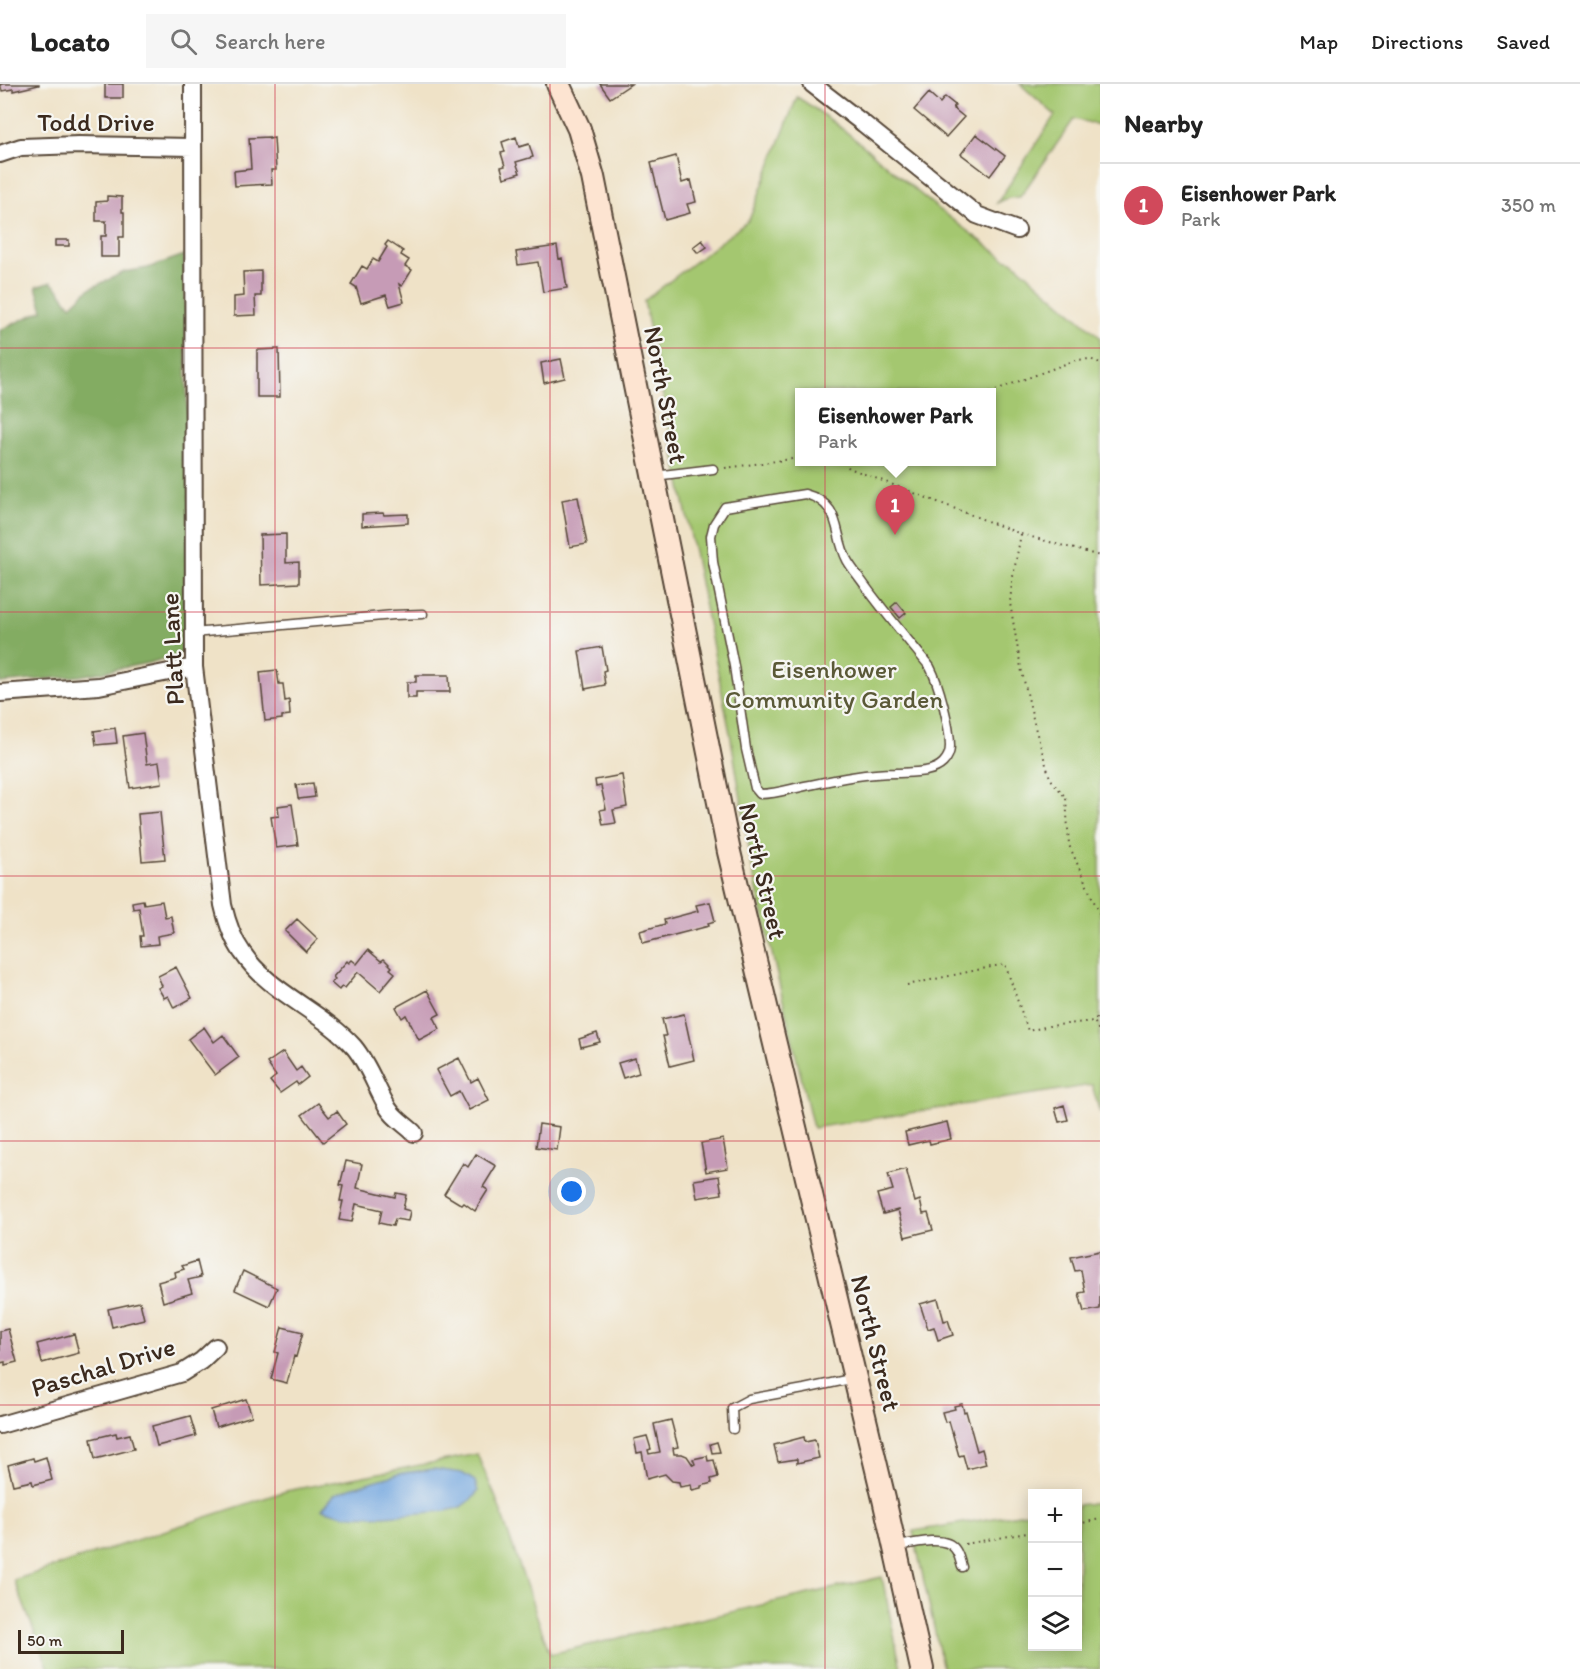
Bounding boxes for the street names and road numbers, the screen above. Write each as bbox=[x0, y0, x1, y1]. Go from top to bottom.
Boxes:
street label: Todd Drive bbox=[37, 106, 155, 138]
street label: North Street bbox=[637, 324, 695, 467]
street label: Platt Lane bbox=[153, 592, 191, 706]
street label: North Street bbox=[732, 800, 794, 943]
street label: North Street bbox=[844, 1272, 908, 1415]
street label: Paschal Drive bbox=[27, 1330, 179, 1404]

